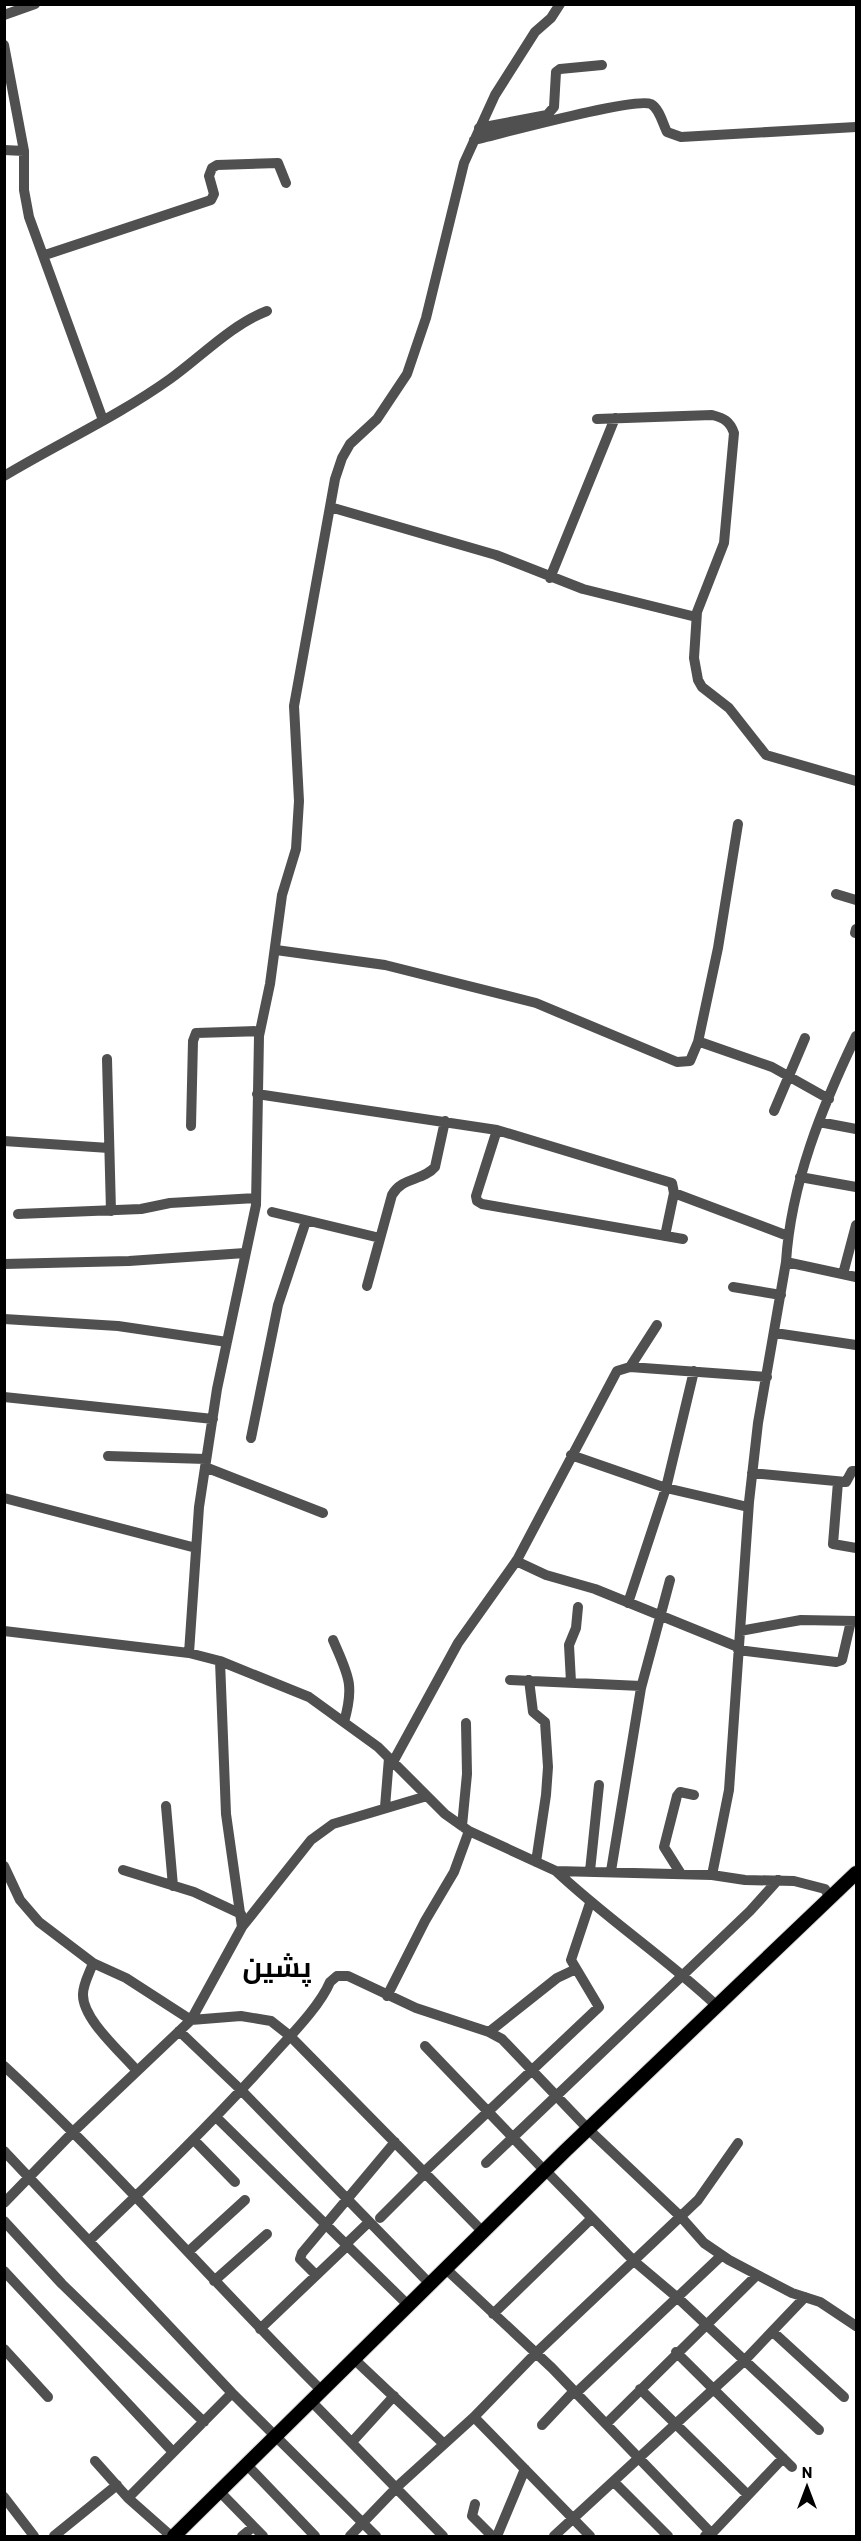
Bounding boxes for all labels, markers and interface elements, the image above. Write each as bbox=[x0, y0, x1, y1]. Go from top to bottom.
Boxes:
district label: پشین bbox=[243, 1949, 311, 1987]
north arrow bbox=[777, 2457, 837, 2517]
text: N bbox=[802, 2462, 812, 2481]

